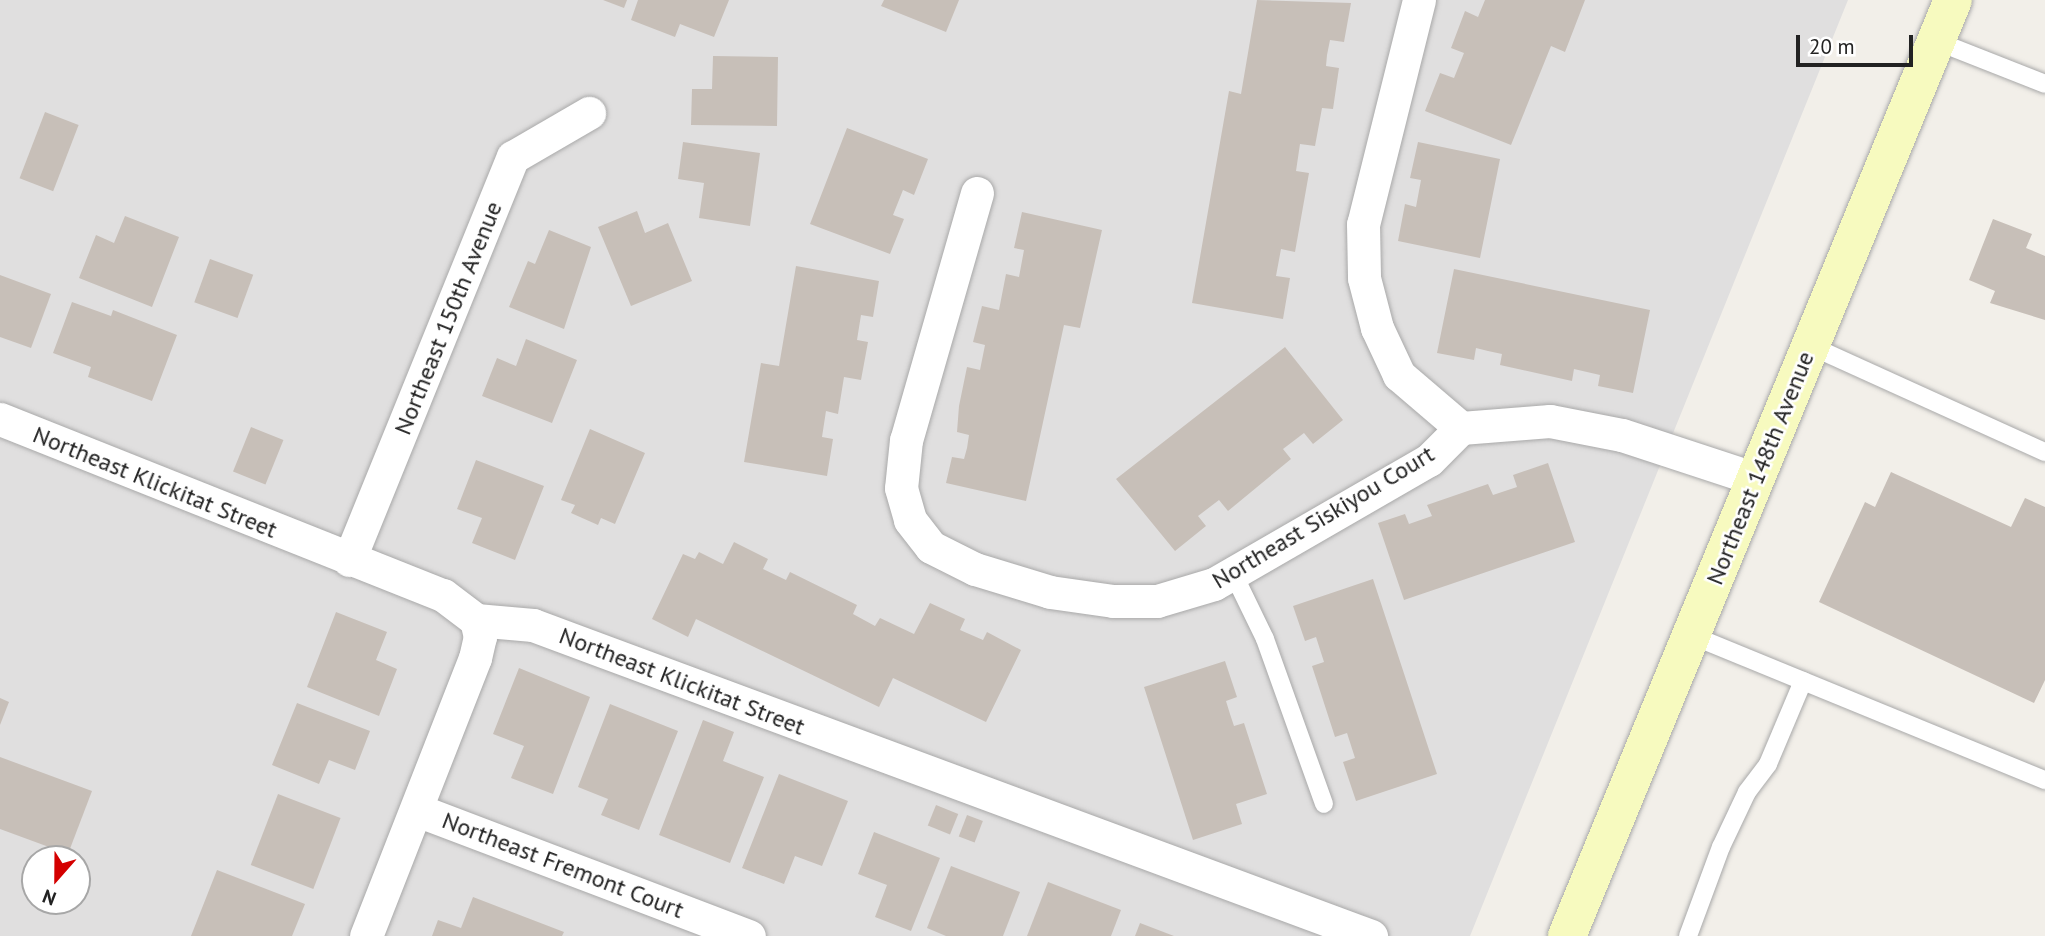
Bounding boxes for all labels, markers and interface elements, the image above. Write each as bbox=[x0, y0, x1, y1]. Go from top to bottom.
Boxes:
scale bar bbox=[1800, 21, 1917, 65]
text: 20 m bbox=[1809, 33, 1855, 60]
street label: Northeast 150th Avenue bbox=[388, 197, 508, 439]
street label: Northeast 148th Avenue bbox=[1700, 347, 1820, 589]
street label: Northeast Klickitat Street bbox=[29, 420, 281, 544]
street label: Northeast Siskiyou Court bbox=[1207, 439, 1439, 595]
street label: Northeast Klickitat Street bbox=[555, 621, 809, 741]
street label: Northeast Fremont Court bbox=[438, 806, 688, 924]
north arrow bbox=[21, 845, 91, 915]
text: N bbox=[39, 884, 59, 911]

